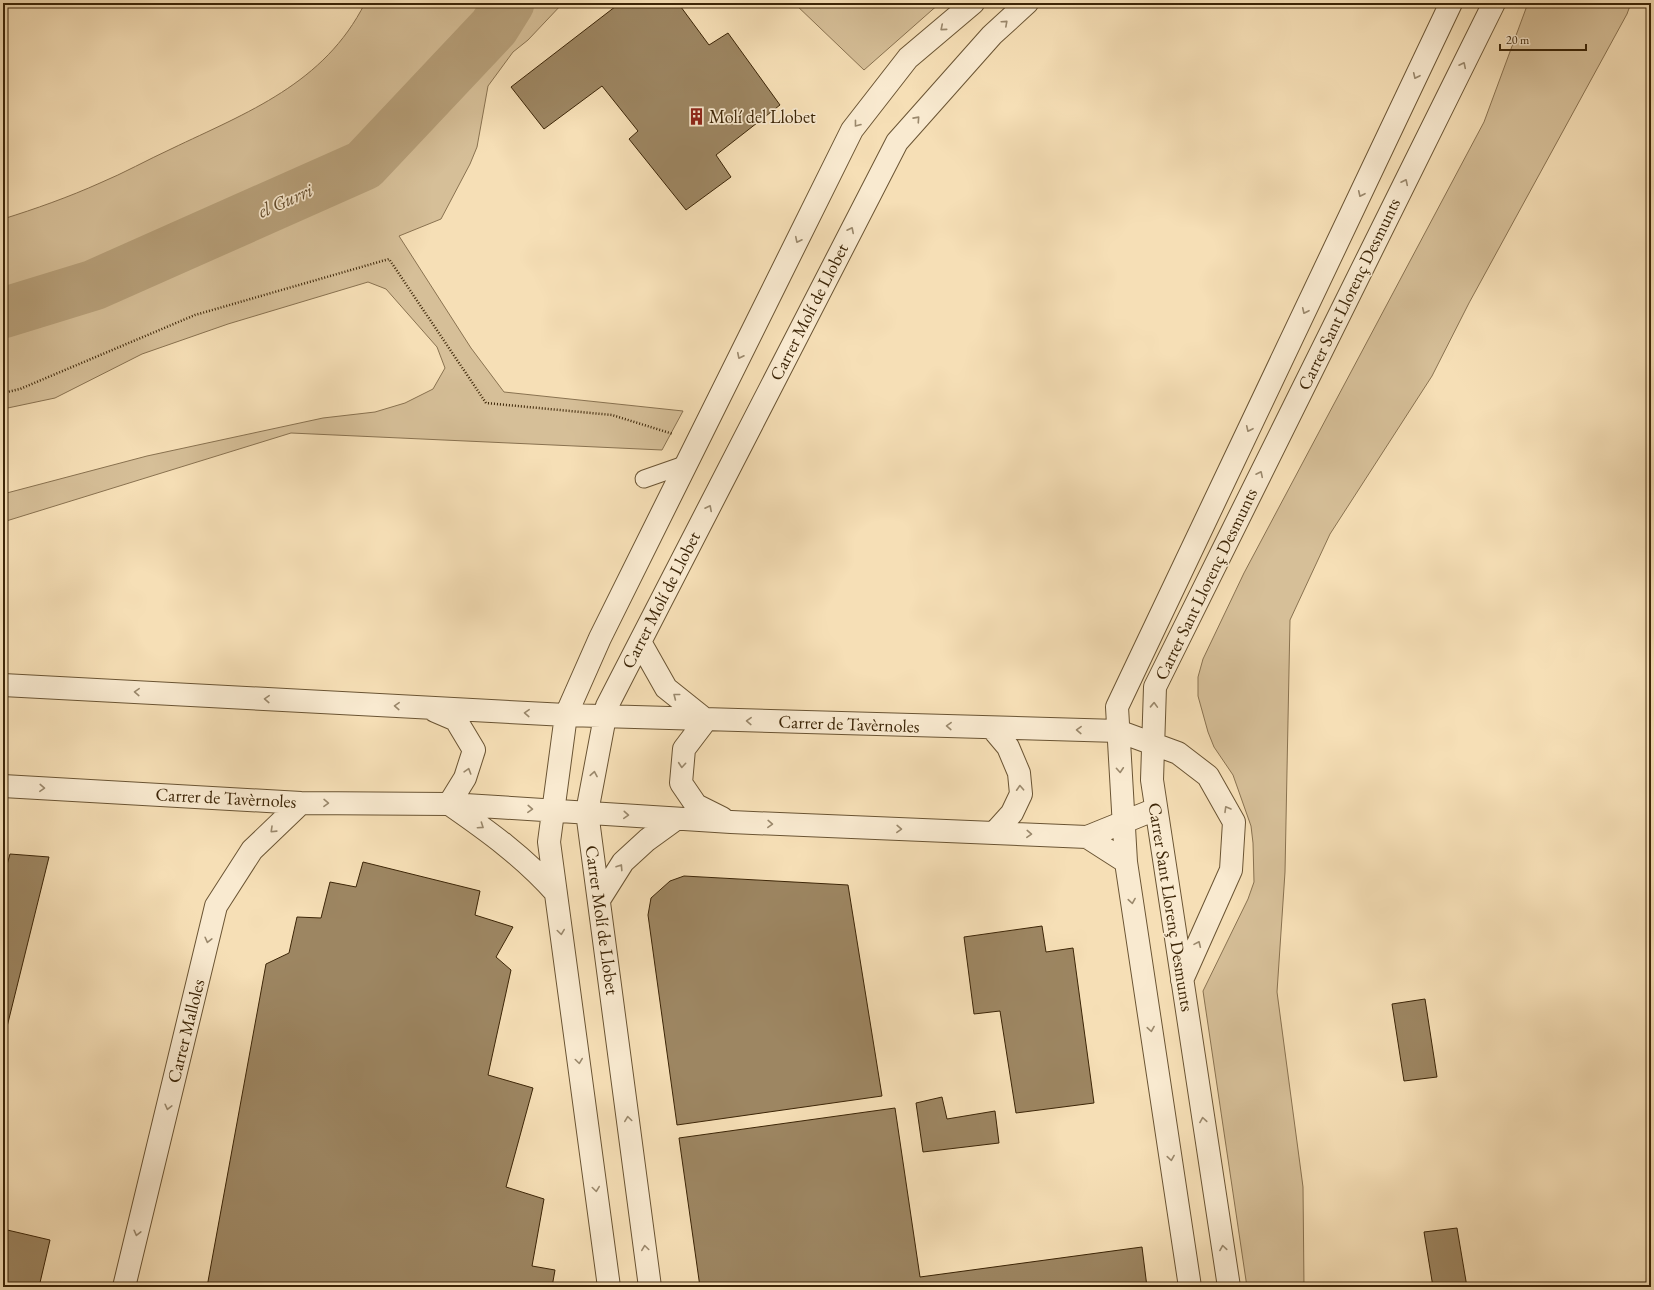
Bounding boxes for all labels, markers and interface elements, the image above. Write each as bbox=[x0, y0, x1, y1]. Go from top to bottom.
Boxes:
one-way arrow bbox=[1000, 20, 1008, 28]
one-way arrow bbox=[941, 24, 948, 31]
scale bar bbox=[1500, 26, 1586, 52]
text: 20 m bbox=[1506, 32, 1530, 48]
one-way arrow bbox=[1458, 62, 1466, 70]
one-way arrow bbox=[1413, 72, 1421, 80]
place label: Molí del Llobet bbox=[709, 105, 816, 128]
building icon: Molí del Llobet bbox=[686, 107, 706, 127]
one-way arrow bbox=[913, 116, 920, 124]
one-way arrow bbox=[854, 120, 861, 127]
water label: el Gurri bbox=[254, 177, 318, 224]
one-way arrow bbox=[1400, 179, 1408, 186]
one-way arrow bbox=[1358, 189, 1366, 197]
street label: Carrer Sant Llorenç Desmunts bbox=[1292, 194, 1405, 394]
one-way arrow bbox=[847, 227, 854, 234]
one-way arrow bbox=[795, 235, 803, 243]
street label: Carrer Molí de Llobet bbox=[764, 239, 853, 384]
one-way arrow bbox=[1302, 307, 1310, 314]
one-way arrow bbox=[737, 352, 745, 360]
one-way arrow bbox=[1246, 424, 1254, 432]
one-way arrow bbox=[1255, 471, 1263, 478]
street label: Carrer Sant Llorenç Desmunts bbox=[1149, 484, 1262, 684]
one-way arrow bbox=[704, 504, 712, 512]
street label: Carrer Molí de Llobet bbox=[616, 527, 705, 672]
one-way arrow bbox=[134, 688, 140, 697]
one-way arrow bbox=[673, 693, 680, 700]
one-way arrow bbox=[264, 695, 270, 704]
one-way arrow bbox=[394, 702, 400, 710]
one-way arrow bbox=[1150, 702, 1158, 708]
one-way arrow bbox=[524, 708, 530, 717]
street label: Carrer de Tavèrnoles bbox=[778, 710, 920, 737]
one-way arrow bbox=[746, 717, 752, 725]
one-way arrow bbox=[946, 722, 952, 731]
one-way arrow bbox=[1076, 726, 1082, 734]
one-way arrow bbox=[678, 762, 687, 768]
one-way arrow bbox=[463, 767, 472, 774]
one-way arrow bbox=[1116, 767, 1125, 773]
one-way arrow bbox=[590, 771, 598, 777]
street label: Carrer de Tavèrnoles bbox=[155, 782, 297, 813]
one-way arrow bbox=[39, 784, 45, 793]
one-way arrow bbox=[1015, 785, 1024, 791]
one-way arrow bbox=[323, 799, 329, 807]
street label: Carrer Sant Llorenç Desmunts bbox=[1144, 801, 1199, 1013]
one-way arrow bbox=[527, 805, 533, 813]
one-way arrow bbox=[1224, 806, 1231, 813]
one-way arrow bbox=[623, 810, 629, 819]
one-way arrow bbox=[767, 820, 773, 828]
one-way arrow bbox=[477, 822, 484, 829]
one-way arrow bbox=[270, 825, 278, 833]
one-way arrow bbox=[896, 825, 902, 833]
one-way arrow bbox=[1026, 830, 1032, 839]
street label: Carrer Molí de Llobet bbox=[581, 844, 624, 997]
one-way arrow bbox=[615, 864, 623, 871]
one-way arrow bbox=[1127, 898, 1136, 904]
one-way arrow bbox=[556, 929, 565, 935]
one-way arrow bbox=[204, 936, 213, 943]
one-way arrow bbox=[1193, 941, 1201, 949]
street label: Carrer Malloles bbox=[162, 976, 210, 1085]
one-way arrow bbox=[1146, 1026, 1155, 1032]
one-way arrow bbox=[574, 1058, 583, 1064]
one-way arrow bbox=[164, 1104, 172, 1110]
one-way arrow bbox=[624, 1116, 633, 1123]
one-way arrow bbox=[1199, 1117, 1208, 1123]
one-way arrow bbox=[1166, 1155, 1175, 1161]
one-way arrow bbox=[591, 1186, 600, 1193]
one-way arrow bbox=[134, 1230, 142, 1236]
one-way arrow bbox=[641, 1245, 650, 1251]
one-way arrow bbox=[1219, 1245, 1228, 1252]

